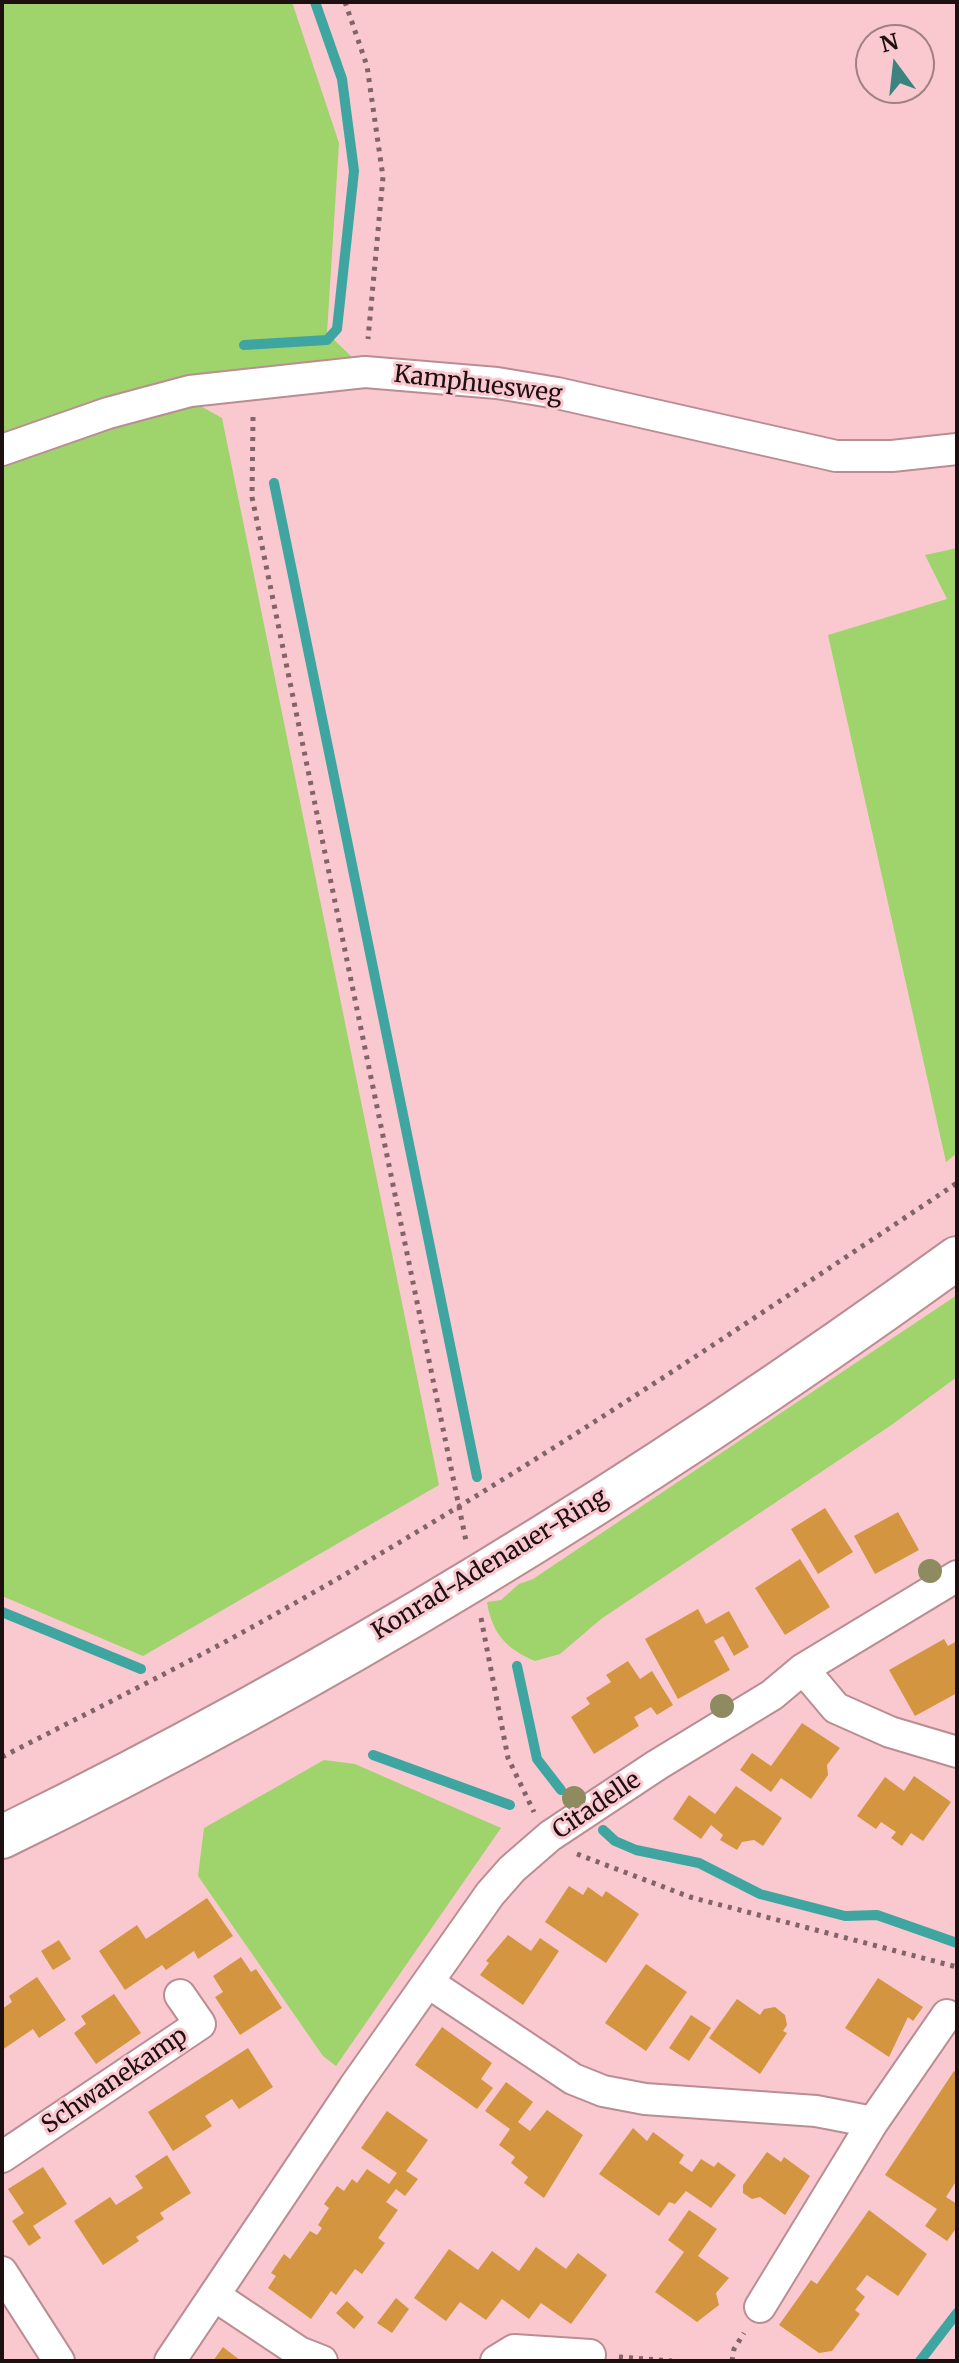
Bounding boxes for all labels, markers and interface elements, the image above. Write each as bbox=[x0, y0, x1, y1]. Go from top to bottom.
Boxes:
north arrow bbox=[855, 24, 935, 104]
text: N bbox=[877, 27, 901, 59]
street label: Kamphuesweg bbox=[392, 360, 564, 410]
street label: Konrad-Adenauer-Ring bbox=[367, 1483, 613, 1647]
street label: Citadelle bbox=[548, 1766, 646, 1846]
street label: Schwanekamp bbox=[37, 2022, 193, 2140]

